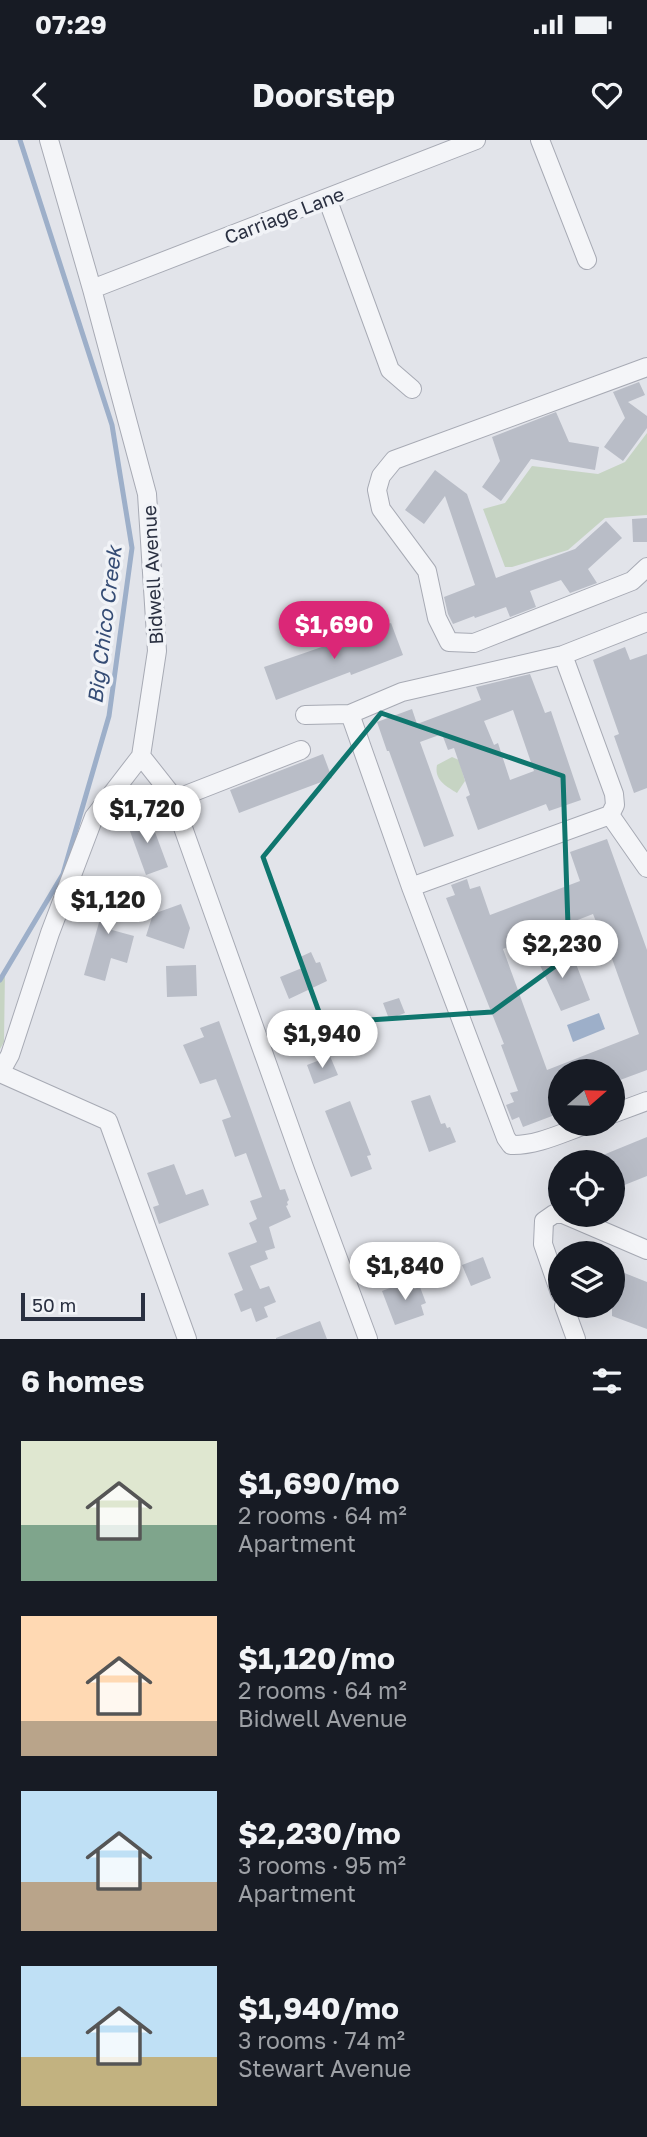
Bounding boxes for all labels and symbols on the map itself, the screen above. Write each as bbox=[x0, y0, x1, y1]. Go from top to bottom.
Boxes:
street label: Carriage Lane bbox=[221, 182, 347, 248]
street label: Bidwell Avenue bbox=[137, 505, 167, 645]
water label: Big Chico Creek bbox=[81, 543, 127, 705]
pin: $1,690 bbox=[277, 602, 391, 661]
pin: $1,720 bbox=[90, 786, 204, 845]
pin: $1,120 bbox=[51, 876, 165, 936]
pin: $2,230 bbox=[505, 920, 619, 980]
pin: $1,940 bbox=[265, 1010, 379, 1070]
north arrow bbox=[548, 1059, 625, 1136]
pin: $1,840 bbox=[348, 1242, 462, 1302]
scale bar bbox=[21, 1290, 145, 1322]

